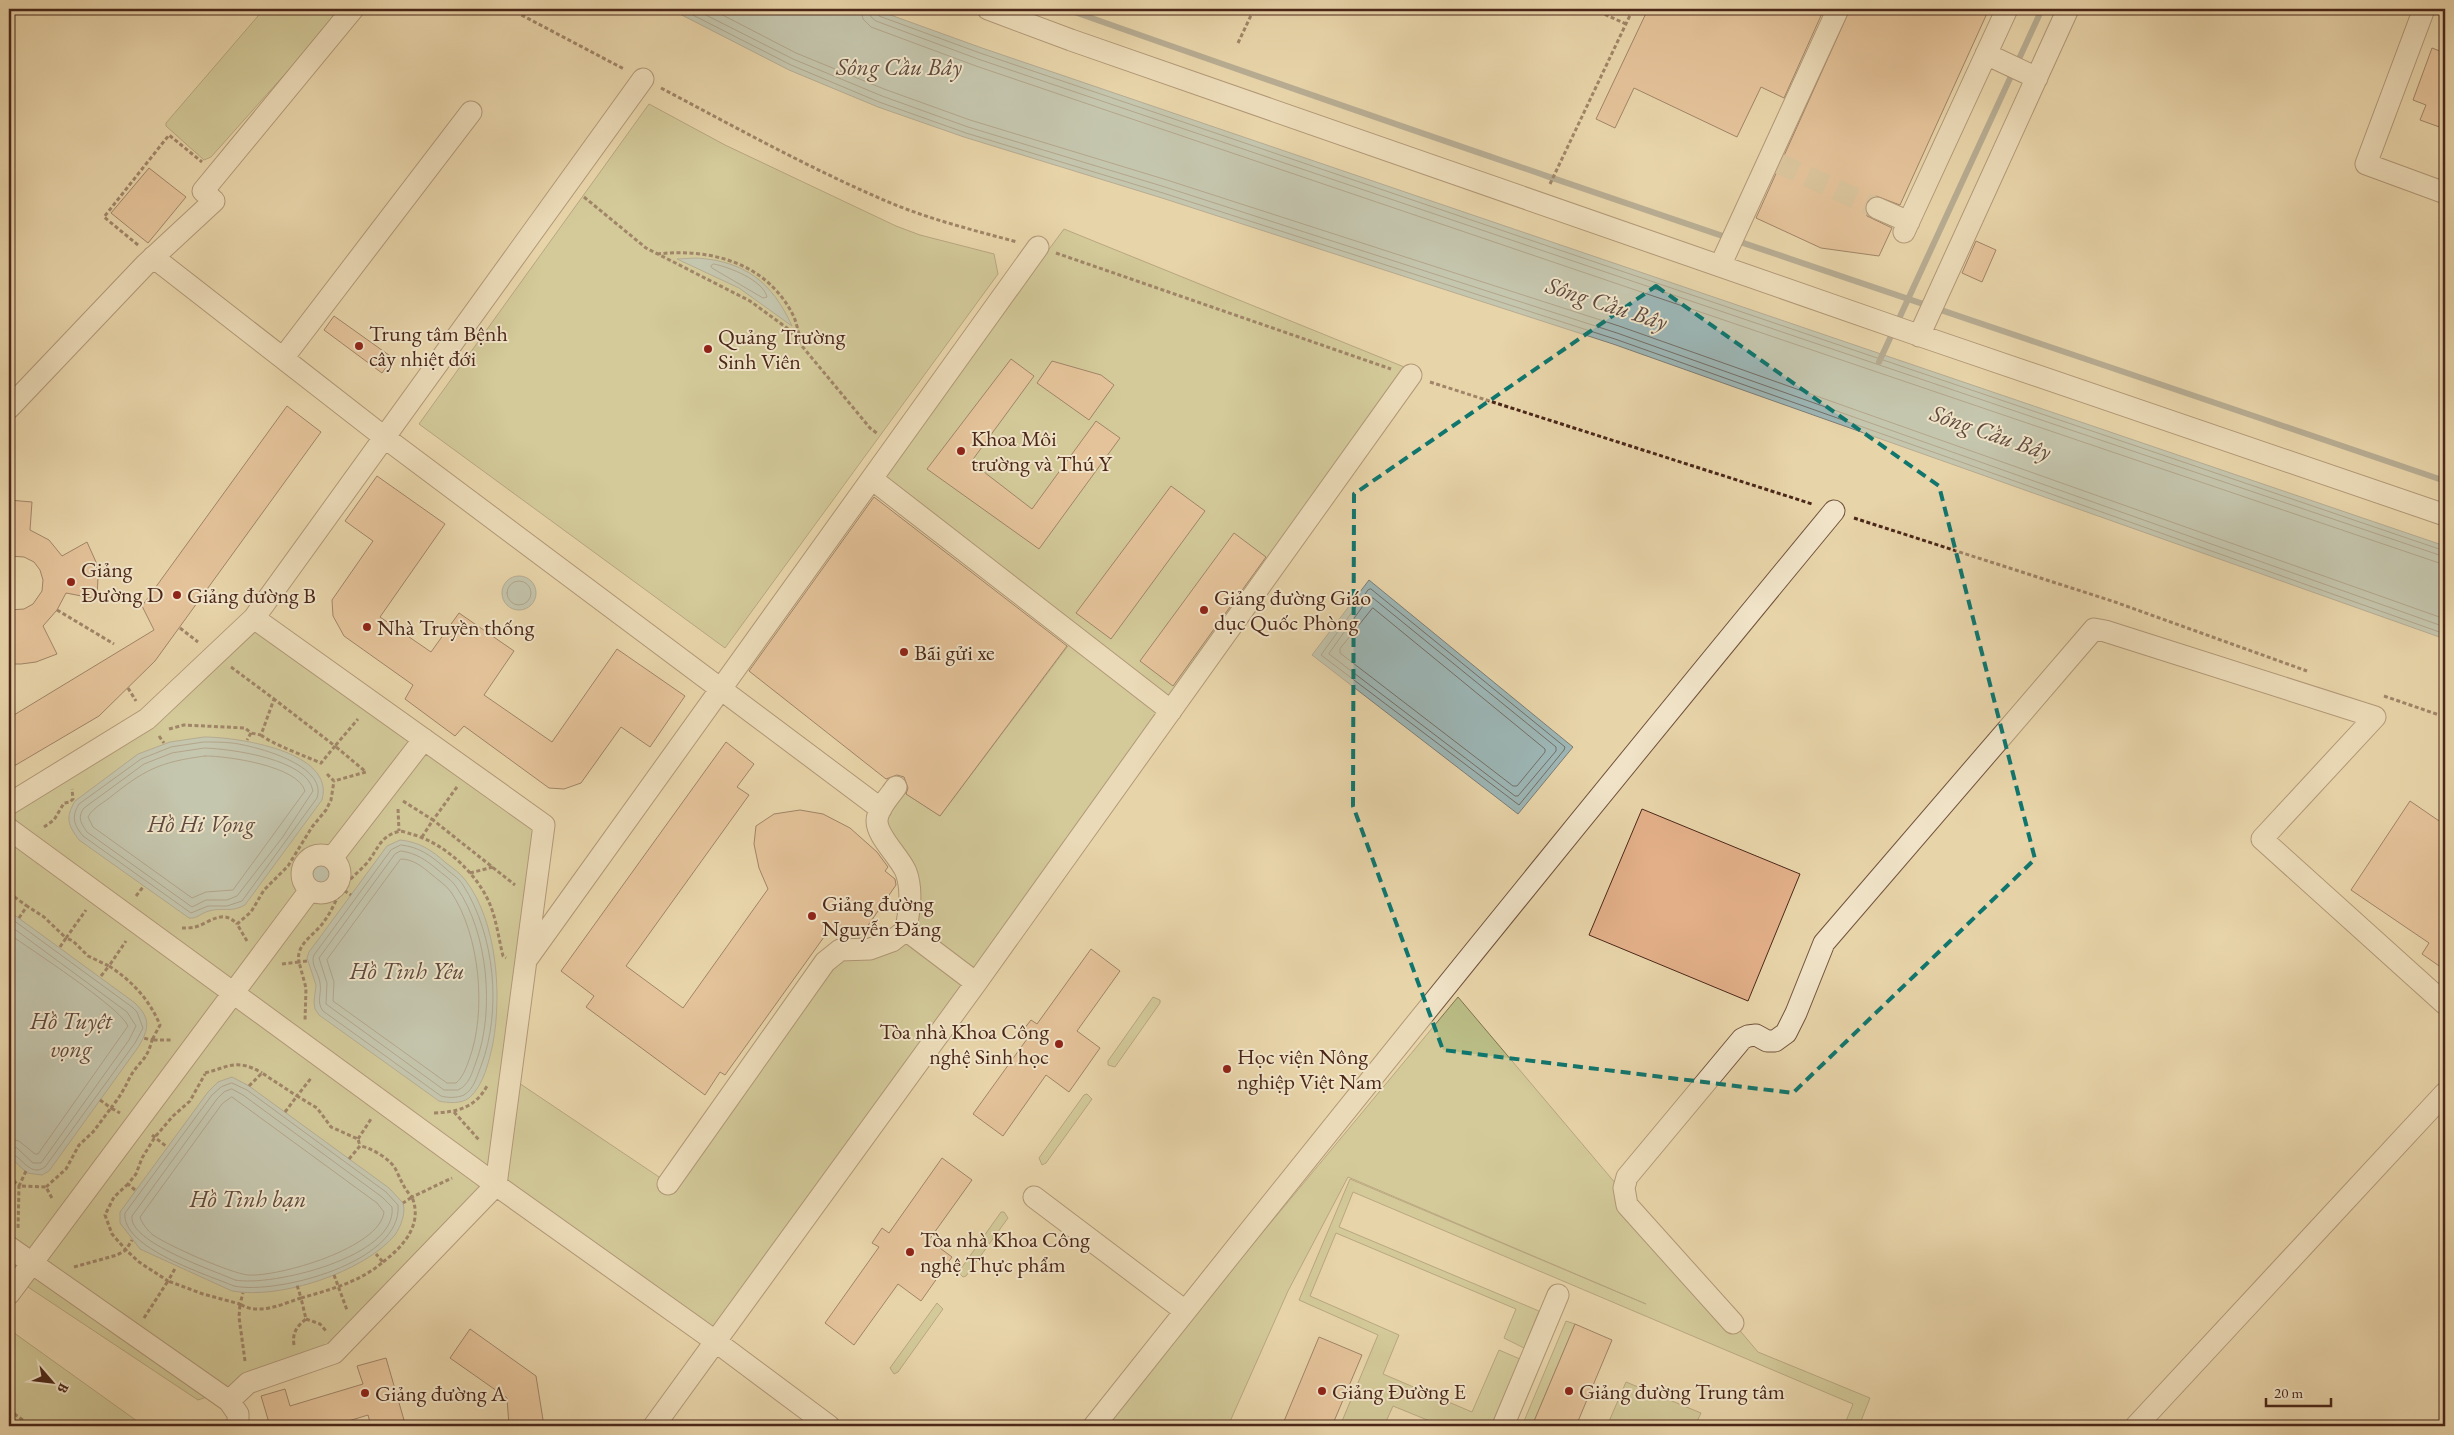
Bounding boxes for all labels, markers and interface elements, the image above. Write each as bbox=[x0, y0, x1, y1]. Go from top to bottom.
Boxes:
water label: Sông Cầu Bây bbox=[835, 51, 962, 82]
water label: Sông Cầu Bây bbox=[1541, 268, 1672, 337]
place label: Trung tâm Bệnh cây nhiệt đới bbox=[369, 319, 508, 373]
place label: Quảng Trường Sinh Viên bbox=[718, 322, 846, 376]
marker: Trung tâm Bệnh cây nhiệt đới bbox=[353, 340, 365, 352]
marker: Quảng Trường Sinh Viên bbox=[702, 343, 714, 355]
water label: Sông Cầu Bây bbox=[1925, 397, 2056, 467]
place label: Khoa Môi trường và Thú Y bbox=[971, 424, 1113, 478]
marker: Khoa Môi trường và Thú Y bbox=[955, 445, 967, 457]
place label: Giảng Đường D bbox=[81, 555, 163, 609]
marker: Giảng Đường D bbox=[65, 576, 77, 588]
place label: Giảng đường B bbox=[187, 581, 316, 610]
place label: Giảng đường Giáo dục Quốc Phòng bbox=[1214, 583, 1371, 637]
marker: Giảng đường B bbox=[171, 589, 183, 601]
marker: Giảng đường Giáo dục Quốc Phòng bbox=[1198, 604, 1210, 616]
place label: Nhà Truyền thống bbox=[377, 613, 535, 642]
marker: Nhà Truyền thống bbox=[361, 621, 373, 633]
place label: Bãi gửi xe bbox=[914, 638, 995, 667]
marker: Bãi gửi xe bbox=[898, 646, 910, 658]
water label: Hồ Hi Vọng bbox=[146, 808, 256, 839]
place label: Giảng đường Nguyễn Đăng bbox=[822, 889, 941, 943]
marker: Giảng đường Nguyễn Đăng bbox=[806, 910, 818, 922]
water label: Hồ Tình Yêu bbox=[349, 955, 464, 986]
water label: Hồ Tuyệt vọng bbox=[29, 1005, 113, 1064]
place label: Tòa nhà Khoa Công nghệ Sinh học bbox=[879, 1017, 1049, 1071]
marker: Tòa nhà Khoa Công nghệ Sinh học bbox=[1053, 1038, 1065, 1050]
place label: Học viện Nông nghiệp Việt Nam bbox=[1237, 1042, 1382, 1096]
marker: Học viện Nông nghiệp Việt Nam bbox=[1221, 1063, 1233, 1075]
water label: Hồ Tình bạn bbox=[189, 1183, 306, 1214]
place label: Tòa nhà Khoa Công nghệ Thực phẩm bbox=[920, 1225, 1090, 1279]
marker: Tòa nhà Khoa Công nghệ Thực phẩm bbox=[904, 1246, 916, 1258]
north arrow bbox=[28, 1358, 78, 1408]
scale bar bbox=[2266, 1375, 2332, 1407]
place label: Giảng Đường E bbox=[1332, 1377, 1466, 1406]
place label: Giảng đường Trung tâm bbox=[1579, 1377, 1785, 1406]
place label: Giảng đường A bbox=[375, 1379, 507, 1408]
text: B bbox=[53, 1380, 73, 1396]
text: 20 m bbox=[2274, 1383, 2303, 1402]
marker: Giảng Đường E bbox=[1316, 1385, 1328, 1397]
marker: Giảng đường Trung tâm bbox=[1563, 1385, 1575, 1397]
marker: Giảng đường A bbox=[359, 1387, 371, 1399]

